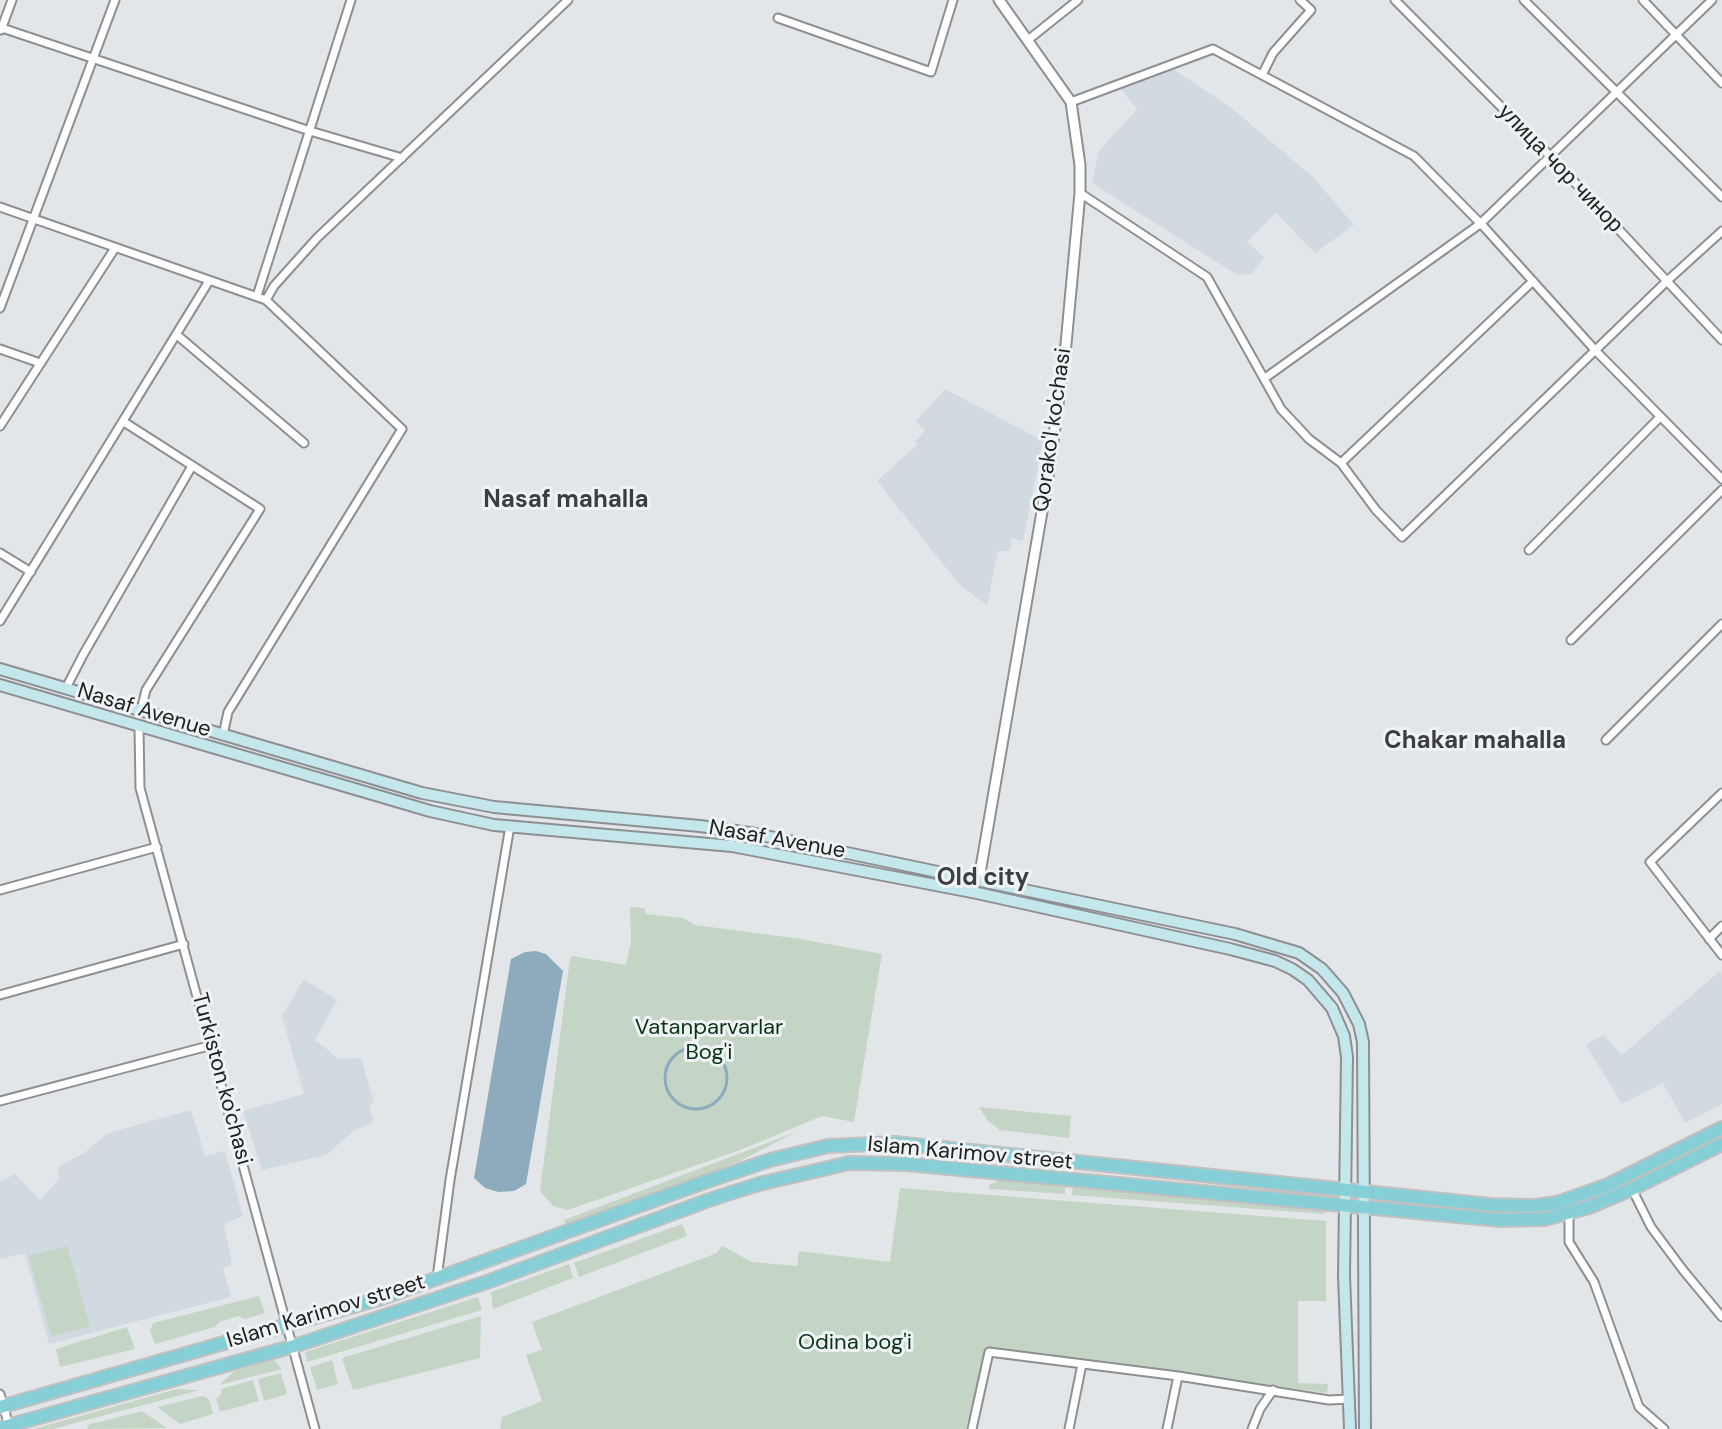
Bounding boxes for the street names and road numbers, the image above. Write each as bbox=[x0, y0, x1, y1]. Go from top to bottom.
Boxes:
street label: улица чор чинор bbox=[1492, 99, 1628, 239]
street label: Qorako'l ko'chasi bbox=[1028, 346, 1078, 514]
street label: Nasaf Avenue bbox=[74, 678, 214, 744]
street label: Nasaf Avenue bbox=[707, 815, 847, 865]
street label: Turkiston ko'chasi bbox=[185, 990, 257, 1168]
street label: Islam Karimov street bbox=[866, 1132, 1074, 1176]
street label: Islam Karimov street bbox=[224, 1269, 428, 1355]

